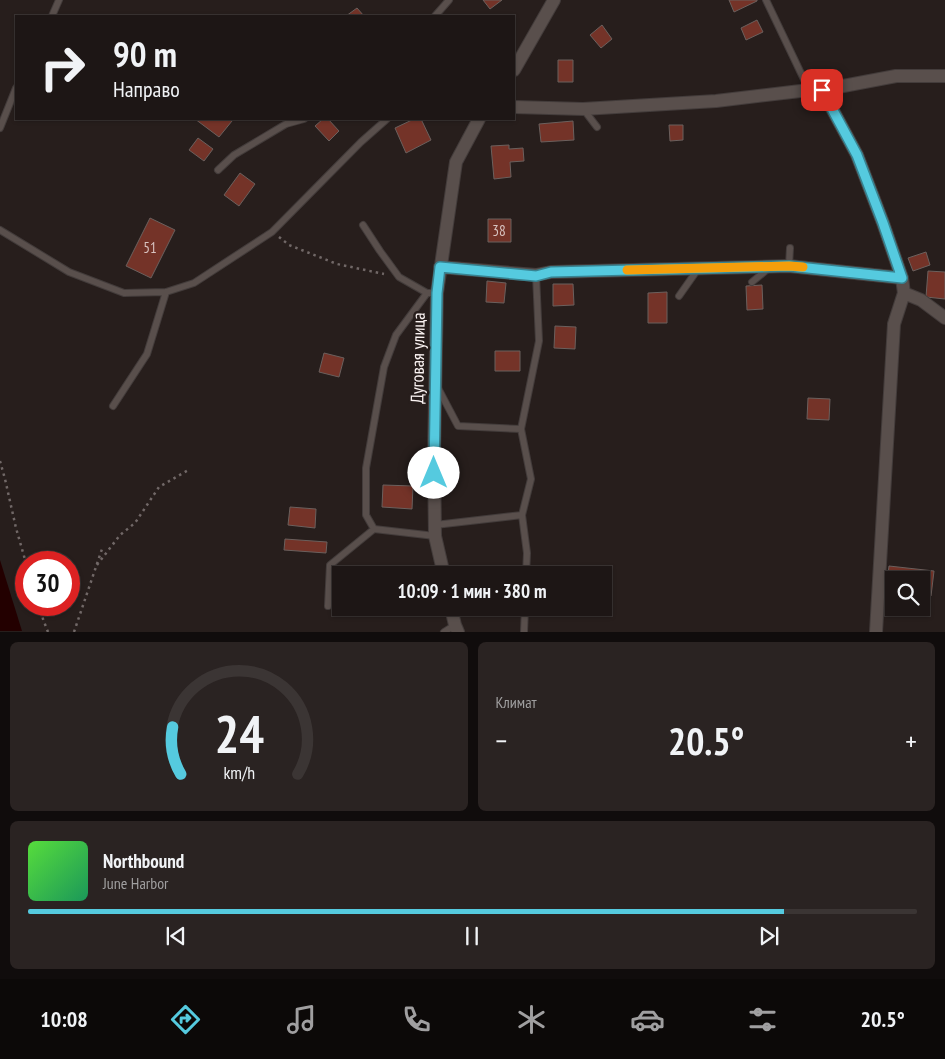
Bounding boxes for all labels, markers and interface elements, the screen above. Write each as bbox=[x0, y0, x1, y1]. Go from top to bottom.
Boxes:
text: 90 m bbox=[113, 31, 177, 77]
icon: right bbox=[30, 35, 95, 100]
pin bbox=[801, 69, 843, 111]
text: Направо bbox=[113, 75, 180, 103]
icon: arrive bbox=[808, 76, 836, 104]
house number: 38 bbox=[492, 221, 506, 240]
house number: 51 bbox=[143, 238, 157, 257]
street label: Дуговая улица bbox=[405, 312, 430, 404]
position arrow bbox=[407, 446, 459, 498]
speed limit sign: 30 bbox=[15, 551, 80, 616]
map controls bbox=[885, 571, 930, 616]
button: search bbox=[885, 571, 930, 616]
text: 10:09 · 1 мин · 380 m bbox=[398, 579, 546, 603]
text: Климат bbox=[496, 692, 537, 712]
text: 24 bbox=[214, 700, 264, 767]
text: 20.5° bbox=[668, 716, 744, 765]
text: − bbox=[496, 722, 507, 759]
text: + bbox=[905, 722, 917, 759]
text: km/h bbox=[223, 761, 255, 784]
text: Northbound bbox=[103, 849, 184, 873]
text: June Harbor bbox=[103, 873, 168, 893]
icon: previous bbox=[162, 922, 190, 950]
icon: pause bbox=[458, 922, 486, 950]
icon: next bbox=[755, 922, 783, 950]
icon: directions bbox=[168, 1002, 203, 1037]
icon: music bbox=[284, 1002, 319, 1037]
icon: phone bbox=[399, 1002, 434, 1037]
icon: climate bbox=[514, 1002, 549, 1037]
icon: car bbox=[630, 1002, 665, 1037]
icon: filters bbox=[745, 1002, 780, 1037]
text: 10:08 bbox=[40, 1005, 88, 1033]
text: 20.5° bbox=[861, 1005, 905, 1033]

